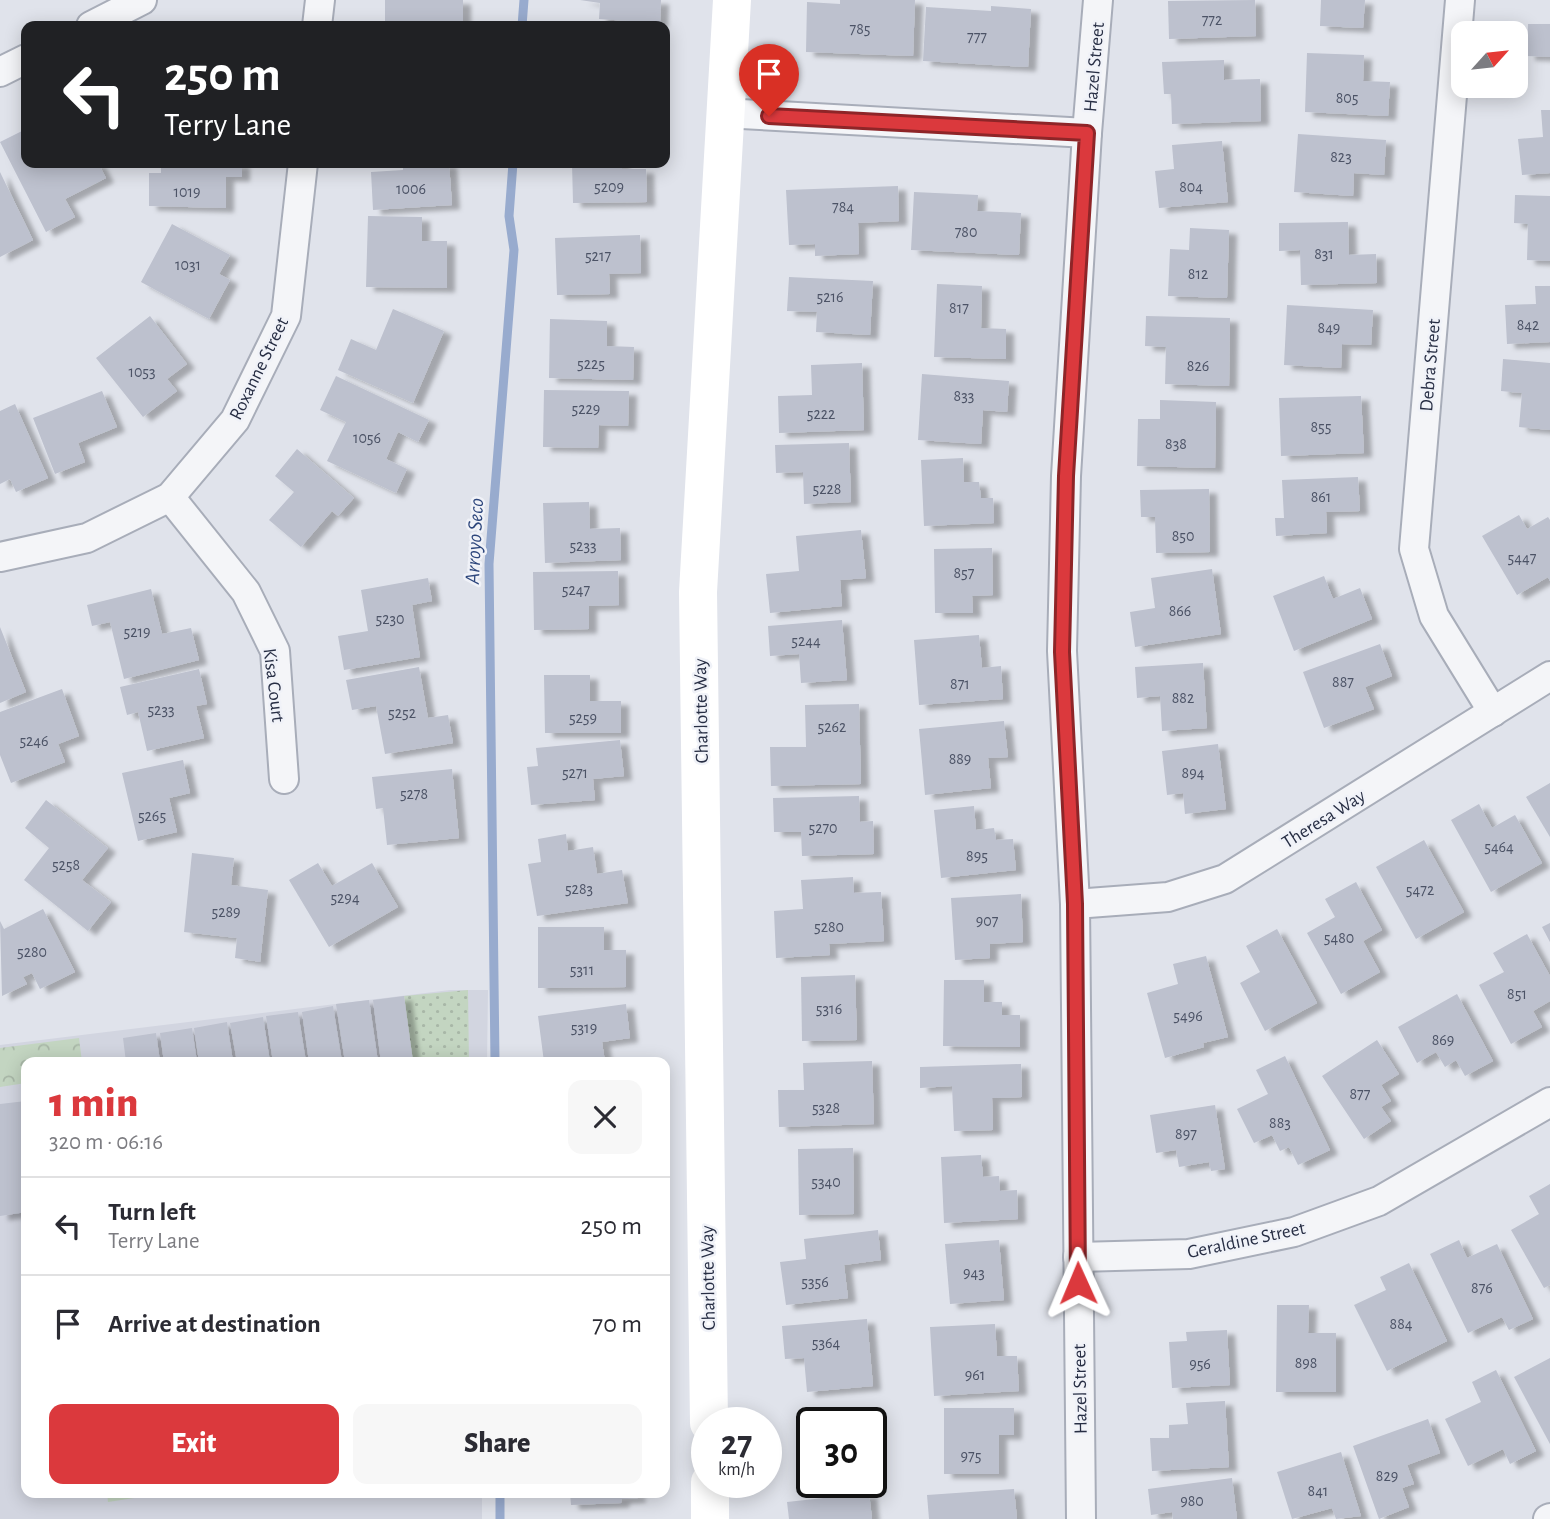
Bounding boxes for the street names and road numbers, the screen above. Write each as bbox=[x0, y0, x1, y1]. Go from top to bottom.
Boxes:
street label: Hazel Street bbox=[1081, 21, 1108, 113]
street label: Roxanne Street bbox=[226, 314, 292, 423]
street label: Debra Street bbox=[1417, 318, 1444, 412]
street label: Kisa Court bbox=[260, 647, 287, 723]
street label: Charlotte Way bbox=[691, 658, 712, 764]
street label: Theresa Way bbox=[1279, 786, 1369, 852]
street label: Geraldine Street bbox=[1186, 1219, 1307, 1262]
street label: Charlotte Way bbox=[698, 1225, 719, 1331]
street label: Hazel Street bbox=[1070, 1344, 1091, 1434]

